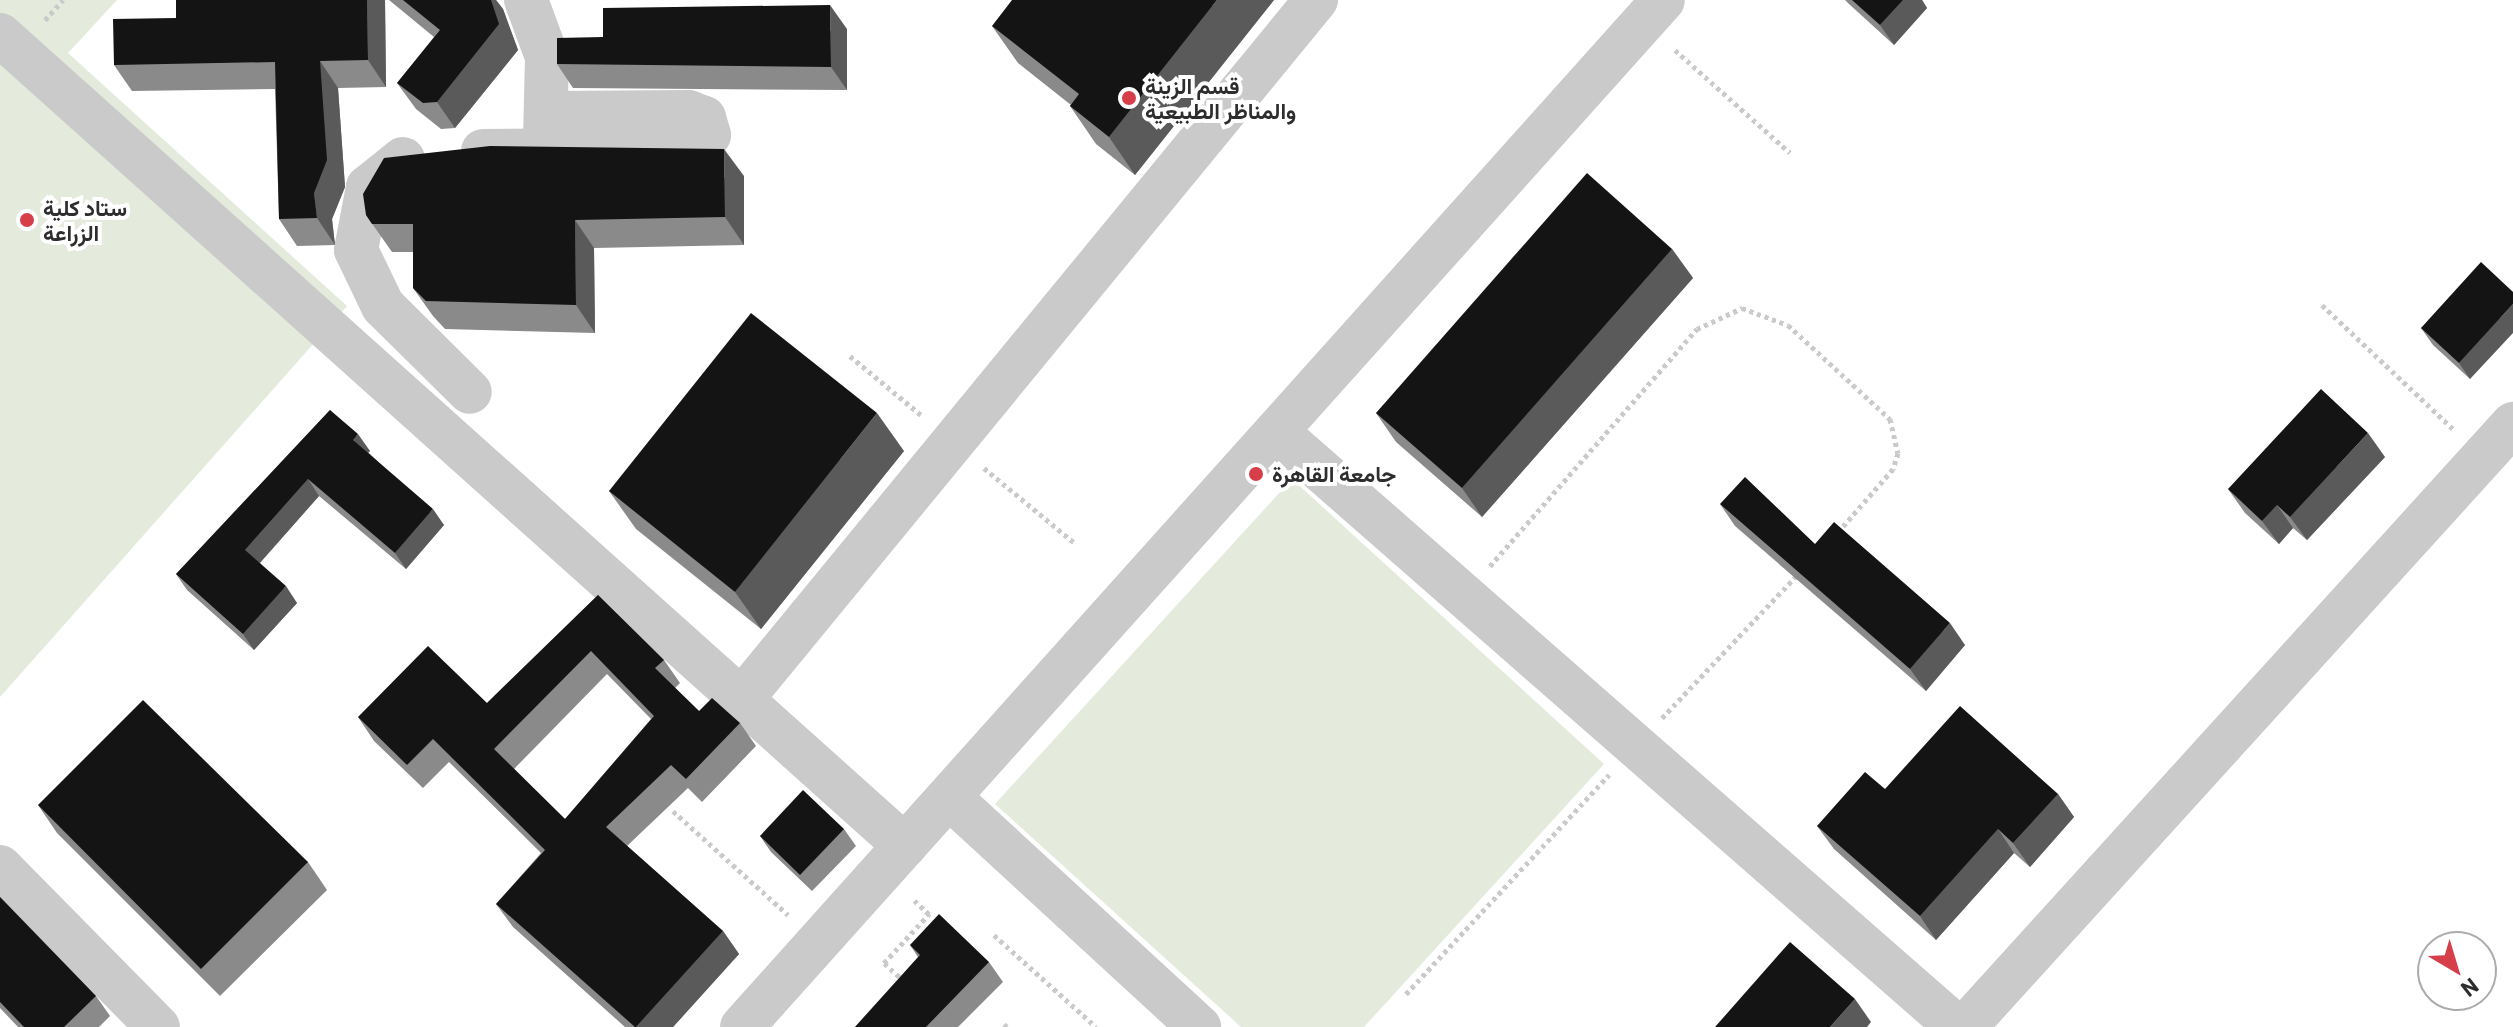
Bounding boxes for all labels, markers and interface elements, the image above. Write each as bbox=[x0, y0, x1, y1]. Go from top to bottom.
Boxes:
place label: قسم الزينة والمناظر الطبيعية bbox=[1145, 72, 1296, 124]
marker: قسم الزينة والمناظر الطبيعية bbox=[1120, 89, 1138, 107]
place label: ستاد كلية الزراعة bbox=[43, 194, 127, 246]
marker: ستاد كلية الزراعة bbox=[18, 211, 36, 229]
place label: جامعة القاهرة bbox=[1272, 461, 1396, 487]
marker: جامعة القاهرة bbox=[1247, 465, 1265, 483]
north arrow bbox=[2417, 931, 2497, 1011]
text: N bbox=[2457, 974, 2484, 1003]

